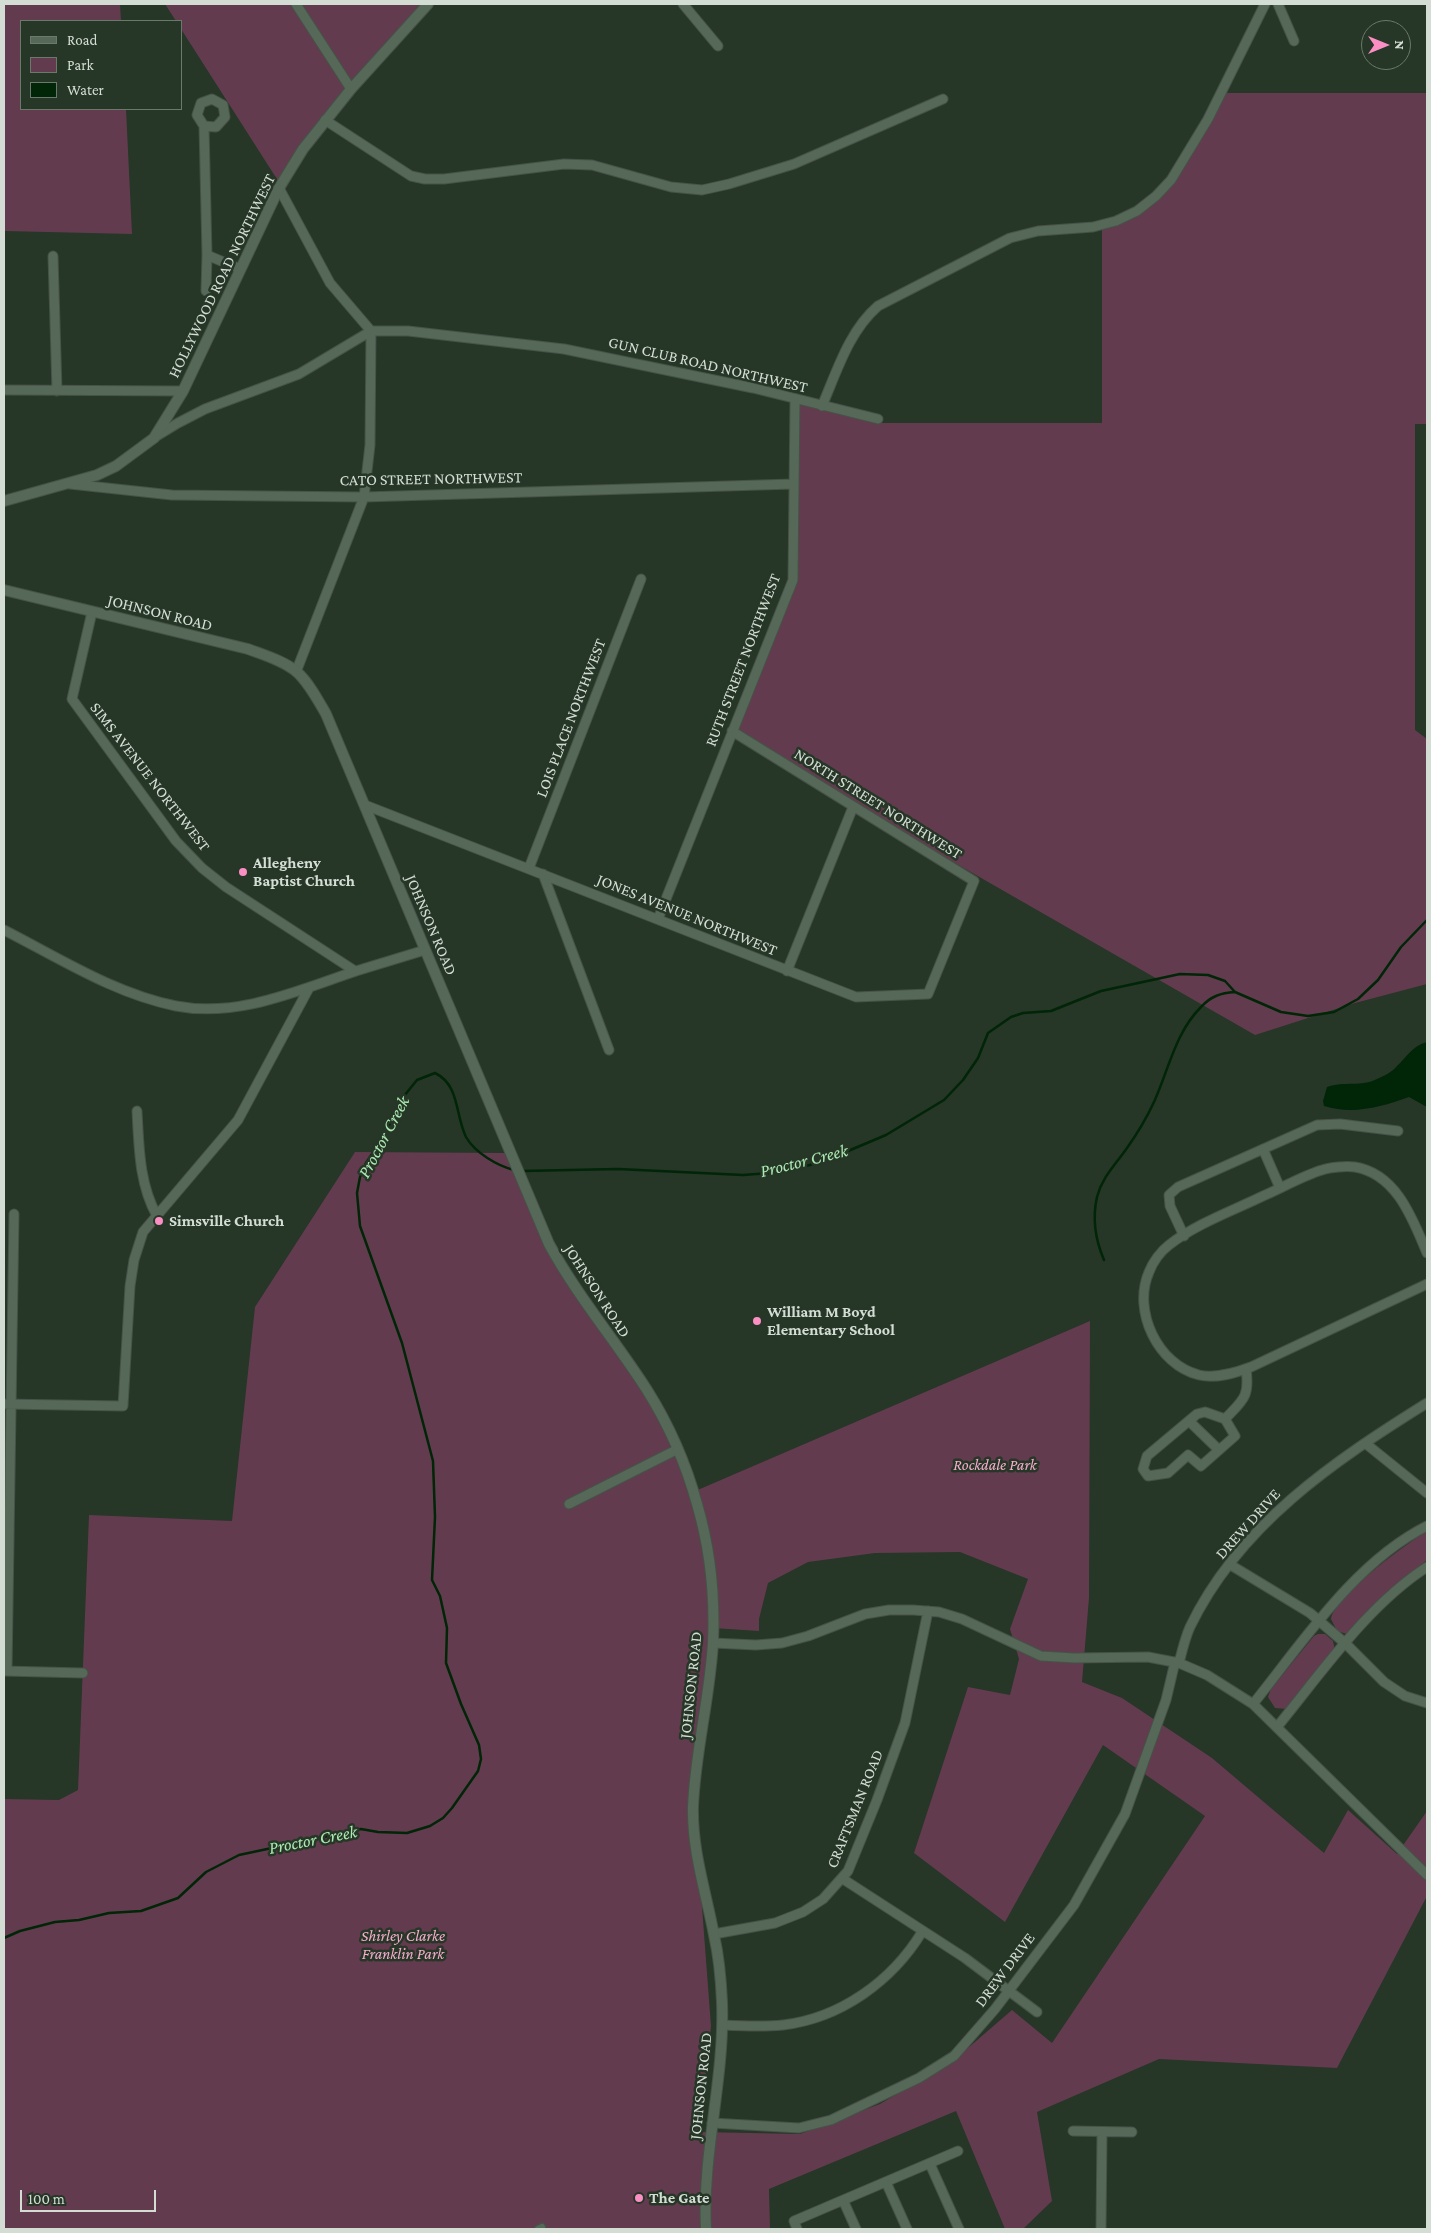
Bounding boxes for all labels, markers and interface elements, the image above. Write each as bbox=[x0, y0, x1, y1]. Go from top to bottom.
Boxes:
legend bbox=[20, 20, 182, 110]
north arrow bbox=[1361, 20, 1411, 70]
text: Road bbox=[67, 32, 97, 48]
text: N bbox=[1392, 40, 1408, 50]
text: Park bbox=[67, 57, 94, 73]
text: Water bbox=[67, 82, 104, 98]
street label: HOLLYWOOD ROAD NORTHWEST bbox=[164, 171, 280, 381]
street label: GUN CLUB ROAD NORTHWEST bbox=[606, 333, 810, 397]
street label: CATO STREET NORTHWEST bbox=[340, 468, 522, 490]
street label: RUTH STREET NORTHWEST bbox=[701, 571, 785, 749]
street label: JOHNSON ROAD bbox=[106, 591, 214, 635]
street label: LOIS PLACE NORTHWEST bbox=[532, 636, 610, 800]
street label: SIMS AVENUE NORTHWEST bbox=[86, 699, 214, 855]
street label: NORTH STREET NORTHWEST bbox=[790, 744, 966, 864]
place label: Allegheny Baptist Church bbox=[253, 853, 355, 891]
marker: Allegheny Baptist Church bbox=[237, 866, 249, 878]
street label: JONES AVENUE NORTHWEST bbox=[594, 870, 780, 960]
street label: JOHNSON ROAD bbox=[401, 872, 461, 978]
water label: Proctor Creek bbox=[353, 1092, 415, 1182]
water label: Proctor Creek bbox=[758, 1140, 850, 1182]
place label: Simsville Church bbox=[169, 1211, 284, 1231]
marker: Simsville Church bbox=[153, 1215, 165, 1227]
street label: JOHNSON ROAD bbox=[560, 1241, 634, 1341]
place label: William M Boyd Elementary School bbox=[767, 1302, 895, 1340]
marker: William M Boyd Elementary School bbox=[751, 1315, 763, 1327]
park label: Rockdale Park bbox=[953, 1455, 1037, 1475]
street label: DREW DRIVE bbox=[1211, 1485, 1285, 1563]
street label: JOHNSON ROAD bbox=[676, 1631, 706, 1739]
street label: CRAFTSMAN ROAD bbox=[822, 1747, 888, 1871]
water label: Proctor Creek bbox=[267, 1821, 359, 1859]
park label: Shirley Clarke Franklin Park bbox=[361, 1926, 445, 1964]
street label: DREW DRIVE bbox=[971, 1929, 1039, 2011]
street label: JOHNSON ROAD bbox=[686, 2032, 716, 2140]
scale bar bbox=[22, 2180, 159, 2212]
place label: The Gate bbox=[649, 2188, 709, 2208]
text: 100 m bbox=[28, 2191, 65, 2207]
marker: The Gate bbox=[633, 2192, 645, 2204]

